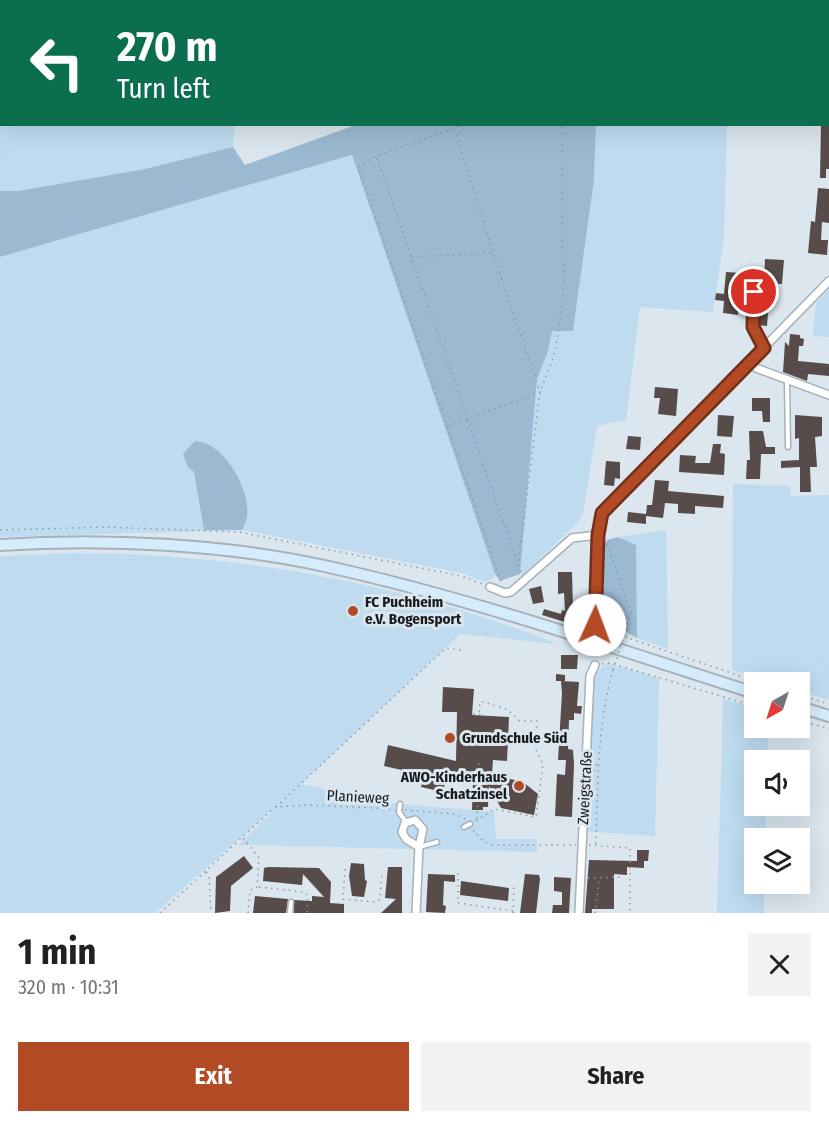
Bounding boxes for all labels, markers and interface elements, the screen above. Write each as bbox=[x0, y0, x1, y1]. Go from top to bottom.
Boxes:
text: 270 m bbox=[117, 22, 217, 72]
icon: left bbox=[18, 24, 96, 102]
text: Turn left bbox=[117, 73, 210, 105]
pin bbox=[728, 266, 779, 317]
icon: arrive bbox=[737, 275, 770, 308]
place label: FC Puchheim e.V. Bogensport bbox=[365, 593, 462, 628]
position arrow bbox=[563, 593, 627, 657]
marker: FC Puchheim e.V. Bogensport bbox=[346, 604, 360, 618]
north arrow bbox=[744, 672, 810, 738]
map controls bbox=[744, 672, 810, 894]
place label: Grundschule Süd bbox=[462, 729, 567, 747]
marker: Grundschule Süd bbox=[443, 731, 457, 745]
button: sound bbox=[744, 750, 810, 816]
street label: Zweigstraße bbox=[574, 751, 596, 825]
place label: AWO-Kinderhaus Schatzinsel bbox=[400, 768, 508, 803]
marker: AWO-Kinderhaus Schatzinsel bbox=[512, 779, 526, 793]
street label: Planieweg bbox=[326, 786, 390, 808]
button: layers bbox=[744, 828, 810, 894]
text: 1 min bbox=[18, 930, 96, 974]
button: close bbox=[748, 933, 811, 996]
text: 320 m · 10:31 bbox=[18, 975, 119, 999]
button: Exit bbox=[18, 1042, 409, 1111]
button: Share bbox=[421, 1042, 811, 1111]

